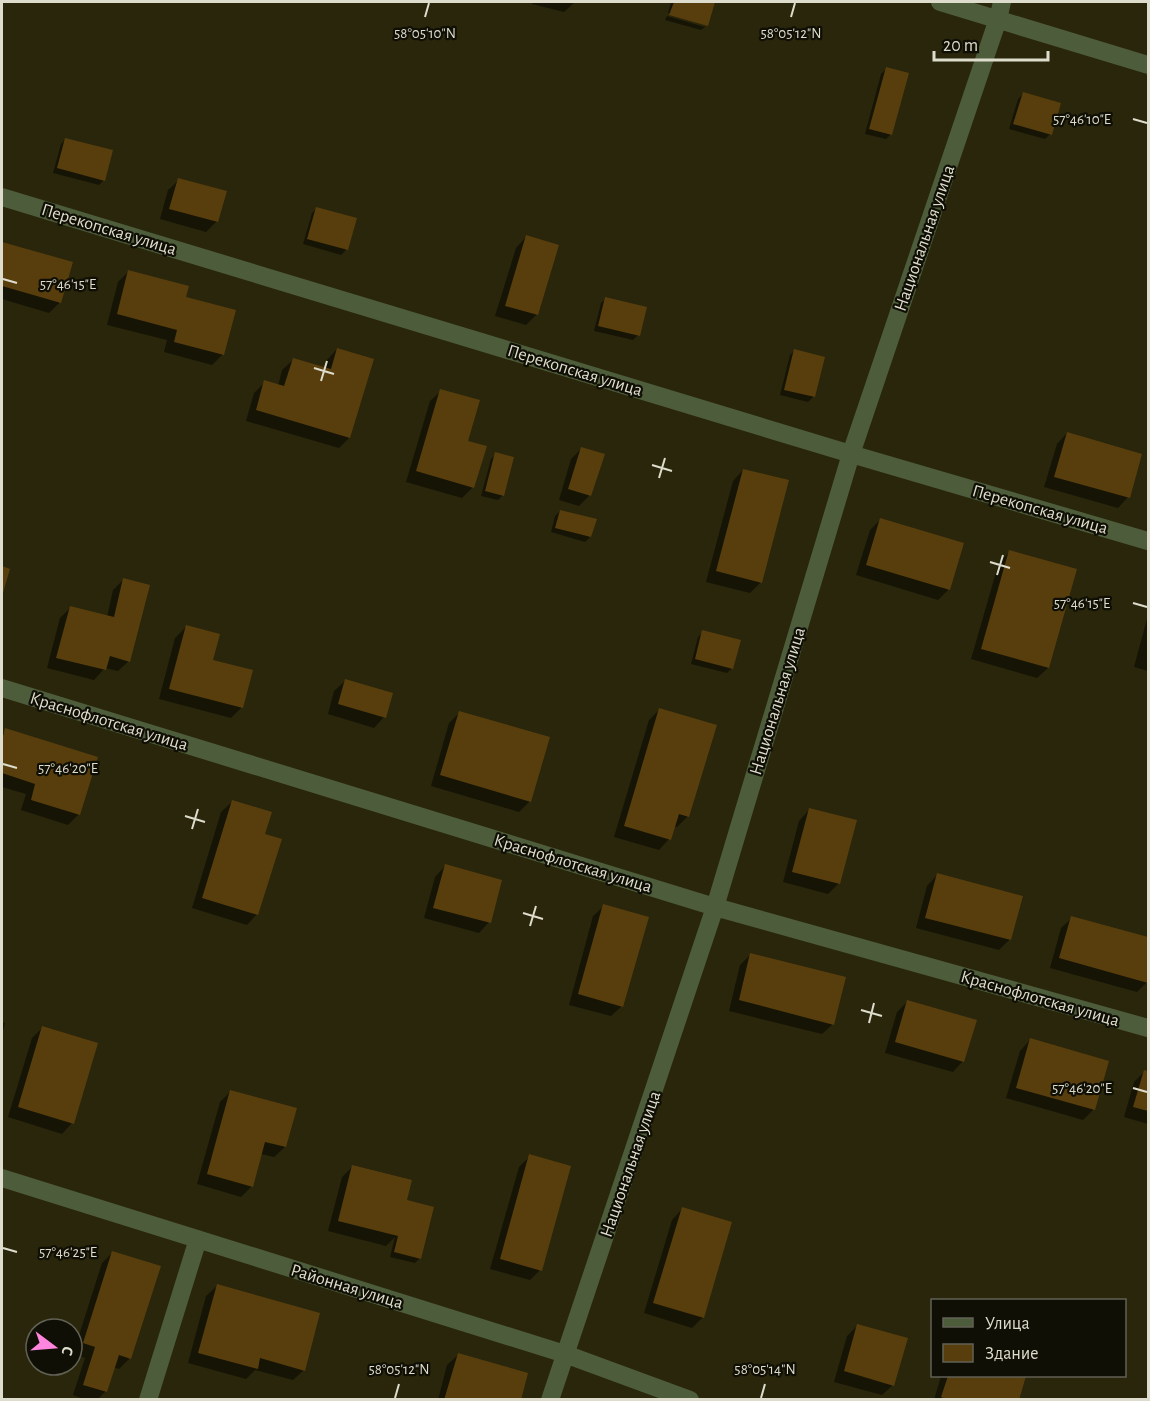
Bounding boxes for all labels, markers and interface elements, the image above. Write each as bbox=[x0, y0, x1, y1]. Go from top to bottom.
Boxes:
scale bar bbox=[934, 24, 1048, 62]
text: 58°05'10"N bbox=[394, 26, 456, 41]
text: 58°05'12"N bbox=[761, 26, 821, 41]
text: 20 m bbox=[943, 37, 978, 55]
text: 57°46'10"E bbox=[1053, 112, 1111, 127]
street label: Национальная улица bbox=[891, 163, 958, 314]
street label: Перекопская улица bbox=[39, 201, 178, 259]
text: 57°46'15"E bbox=[40, 277, 96, 292]
street label: Перекопская улица bbox=[505, 342, 644, 400]
street label: Перекопская улица bbox=[970, 482, 1110, 538]
text: 57°46'15"E bbox=[1054, 596, 1110, 611]
street label: Национальная улица bbox=[747, 625, 809, 777]
street label: Краснофлотская улица bbox=[28, 689, 190, 755]
text: 57°46'20"E bbox=[38, 761, 98, 776]
street label: Краснофлотская улица bbox=[492, 831, 654, 897]
street label: Краснофлотская улица bbox=[958, 968, 1121, 1030]
text: 57°46'20"E bbox=[1052, 1081, 1112, 1096]
street label: Национальная улица bbox=[597, 1089, 664, 1240]
text: 57°46'25"E bbox=[39, 1245, 97, 1260]
street label: Районная улица bbox=[288, 1261, 405, 1313]
legend bbox=[931, 1299, 1126, 1377]
text: Улица bbox=[985, 1315, 1030, 1333]
north arrow bbox=[24, 1317, 84, 1377]
text: С bbox=[59, 1344, 76, 1357]
text: Здание bbox=[985, 1345, 1039, 1363]
text: 58°05'12"N bbox=[369, 1362, 429, 1377]
text: 58°05'14"N bbox=[734, 1362, 796, 1377]

